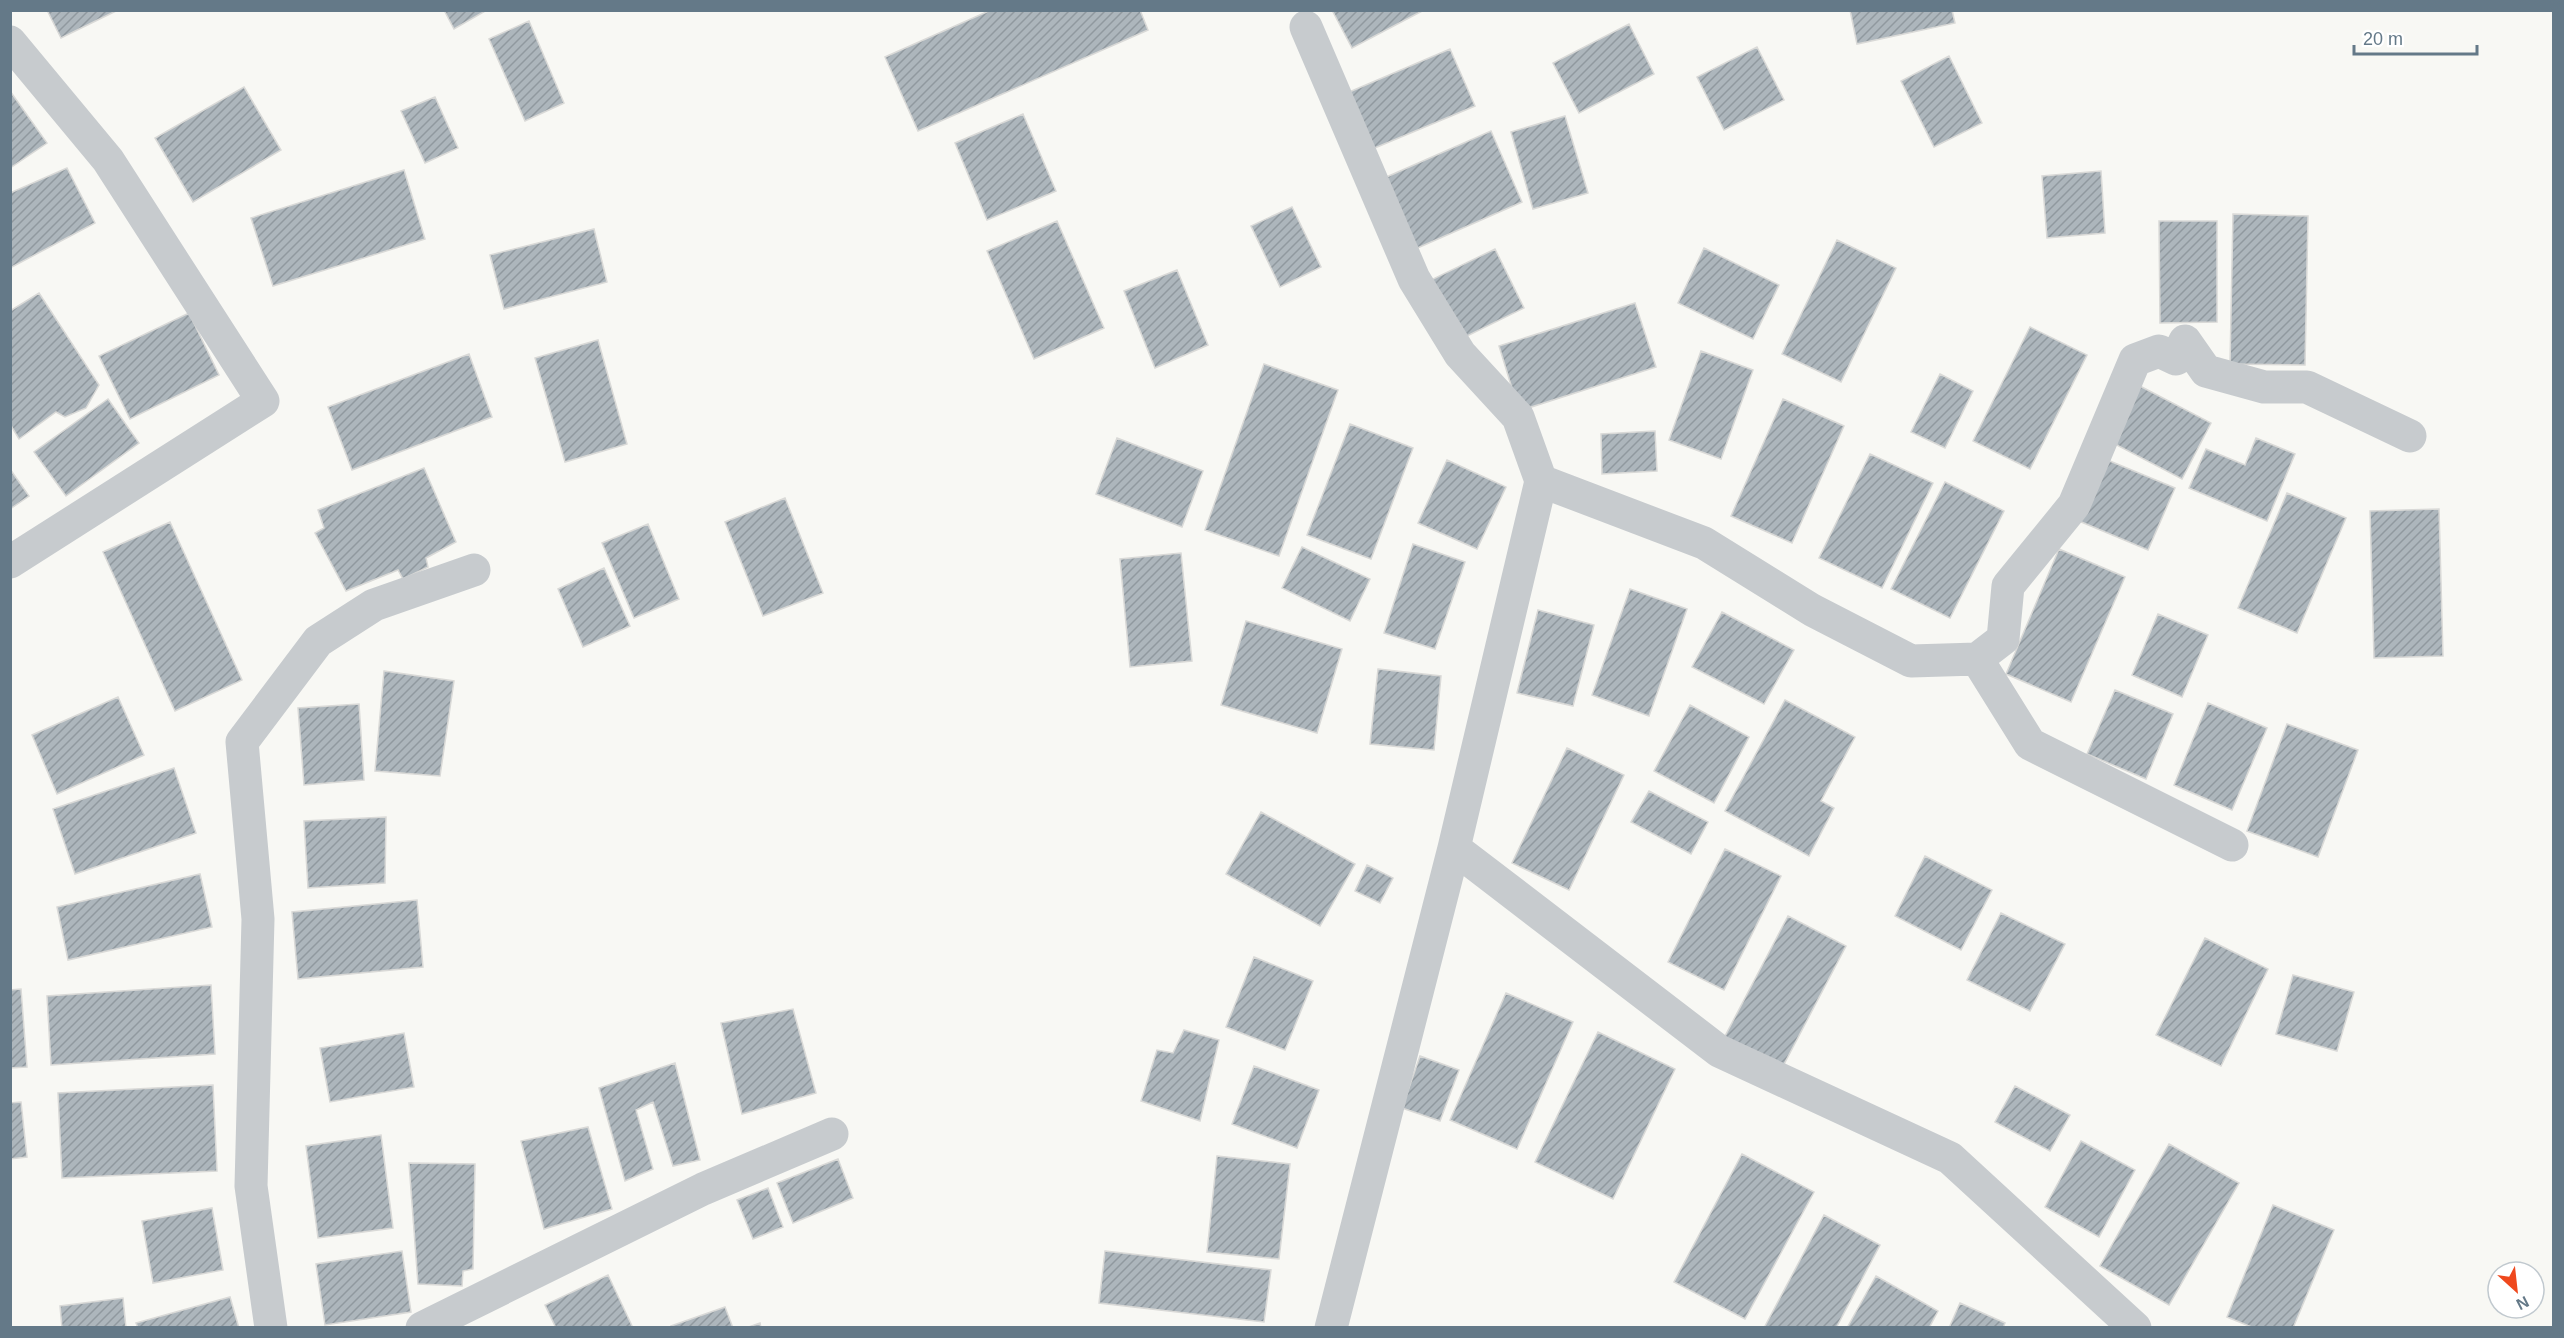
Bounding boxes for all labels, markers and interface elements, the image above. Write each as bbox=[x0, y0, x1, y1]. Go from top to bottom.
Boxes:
scale bar bbox=[2354, 18, 2477, 56]
text: 20 m bbox=[2363, 29, 2403, 49]
north arrow bbox=[2486, 1260, 2546, 1320]
text: N bbox=[2514, 1293, 2532, 1313]

